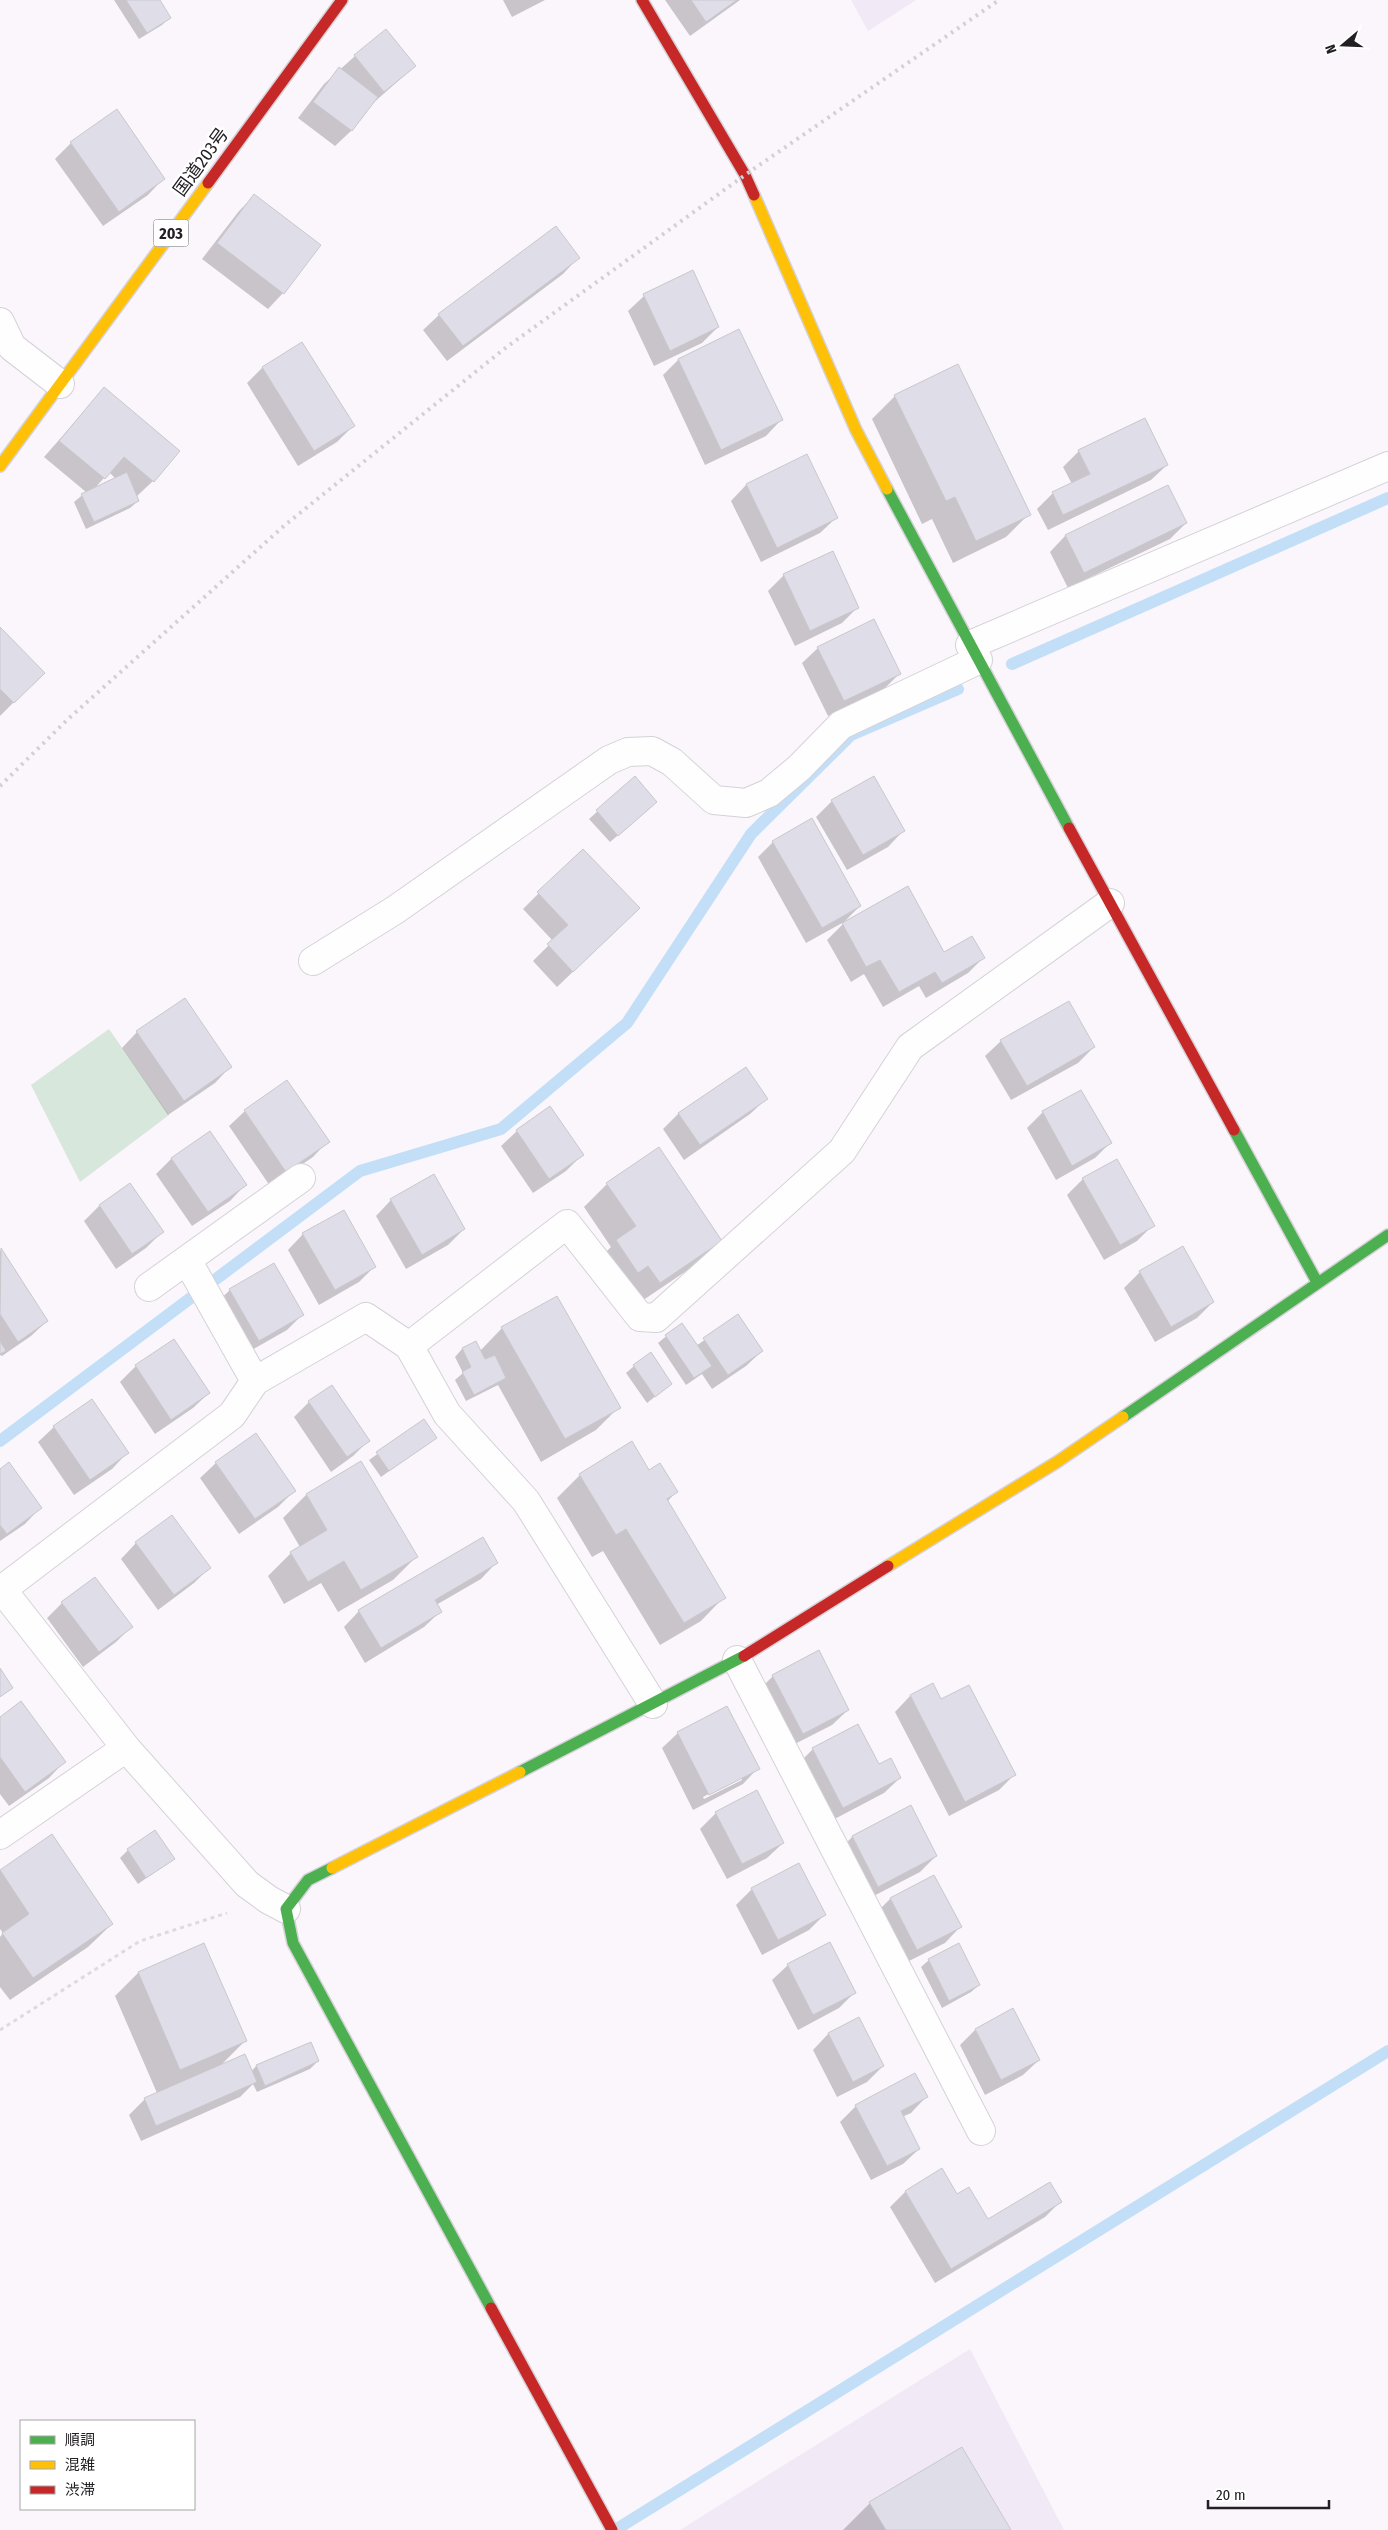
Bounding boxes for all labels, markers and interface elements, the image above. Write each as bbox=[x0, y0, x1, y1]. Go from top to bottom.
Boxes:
north arrow bbox=[1318, 20, 1368, 70]
text: N bbox=[1322, 42, 1341, 56]
street label: 国道203号 bbox=[169, 123, 233, 201]
road number: 203 bbox=[154, 220, 188, 247]
legend bbox=[20, 2420, 195, 2510]
text: 順調 bbox=[65, 2431, 95, 2449]
text: 混雑 bbox=[65, 2456, 95, 2474]
scale bar bbox=[1208, 2478, 1329, 2510]
text: 渋滞 bbox=[65, 2481, 95, 2499]
text: 20 m bbox=[1216, 2486, 1246, 2504]

